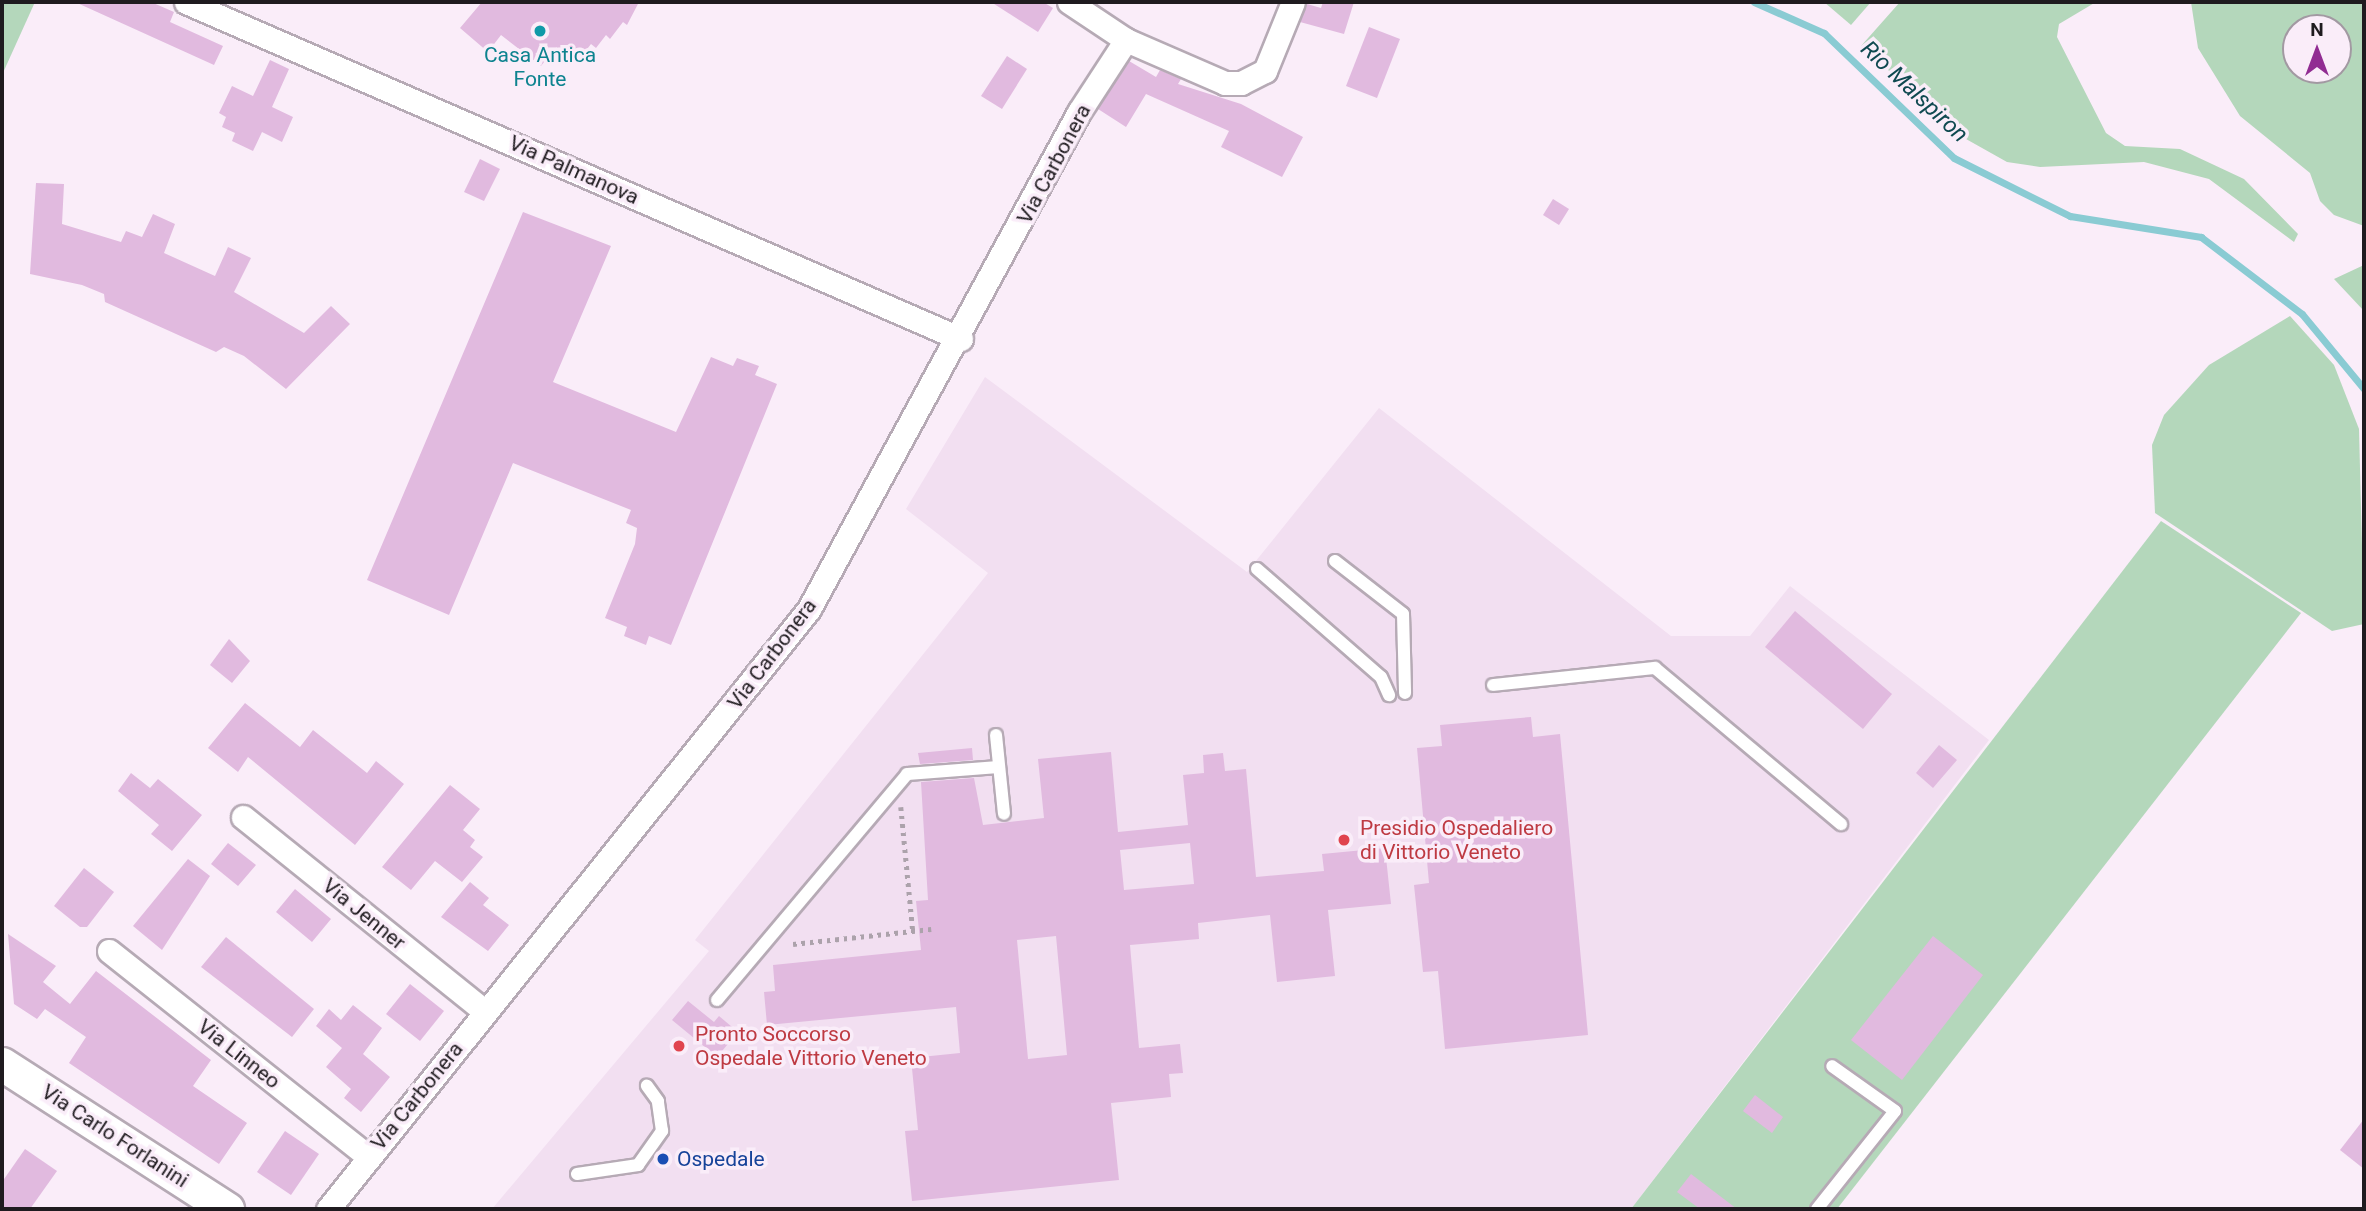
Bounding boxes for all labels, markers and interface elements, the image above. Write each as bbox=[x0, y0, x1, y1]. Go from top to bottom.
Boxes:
north arrow bbox=[2282, 14, 2352, 84]
text: N bbox=[2310, 18, 2324, 41]
marker: Casa Antica Fonte bbox=[532, 23, 548, 39]
water label: Rio Malspiron bbox=[1855, 35, 1973, 149]
place label: Casa Antica Fonte bbox=[484, 42, 596, 92]
street label: Via Carbonera bbox=[1012, 100, 1096, 228]
street label: Via Palmanova bbox=[505, 130, 643, 210]
street label: Via Carbonera bbox=[722, 594, 822, 714]
place label: Presidio Ospedaliero di Vittorio Veneto bbox=[1360, 815, 1553, 865]
marker: Presidio Ospedaliero di Vittorio Veneto bbox=[1334, 830, 1354, 850]
street label: Via Jenner bbox=[317, 873, 411, 955]
street label: Via Linneo bbox=[193, 1014, 285, 1094]
place label: Pronto Soccorso Ospedale Vittorio Veneto bbox=[695, 1021, 927, 1071]
marker: Pronto Soccorso Ospedale Vittorio Veneto bbox=[669, 1036, 689, 1056]
street label: Via Carbonera bbox=[366, 1037, 468, 1155]
street label: Via Carlo Forlanini bbox=[37, 1079, 193, 1193]
place label: Ospedale bbox=[677, 1146, 765, 1172]
marker: Ospedale bbox=[655, 1151, 671, 1167]

